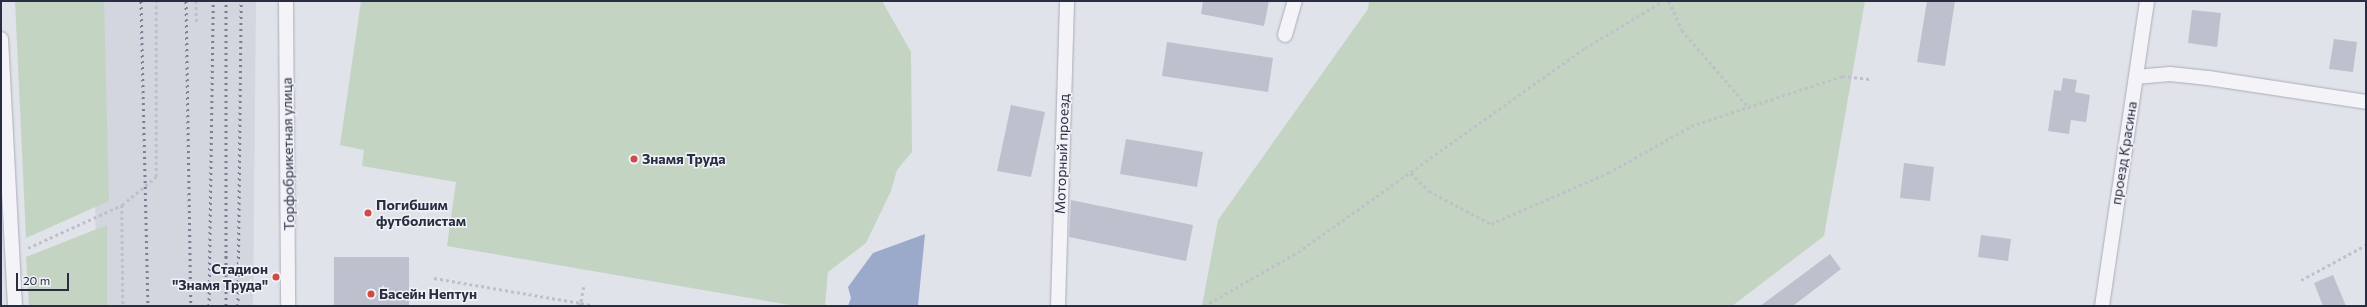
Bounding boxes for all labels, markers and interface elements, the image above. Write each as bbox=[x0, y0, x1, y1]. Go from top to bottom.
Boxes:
street label: Торфобрикетная улица bbox=[278, 77, 298, 231]
street label: Моторный проезд bbox=[1052, 94, 1072, 214]
street label: проезд Красина bbox=[2108, 100, 2140, 206]
place label: Знамя Труда bbox=[642, 151, 726, 167]
marker: Знамя Труда bbox=[629, 154, 639, 164]
place label: Погибшим футболистам bbox=[376, 197, 466, 230]
marker: Погибшим футболистам bbox=[363, 208, 373, 218]
place label: Стадион "Знамя Труда" bbox=[172, 261, 268, 294]
scale bar bbox=[18, 265, 71, 291]
marker: Стадион "Знамя Труда" bbox=[271, 272, 281, 282]
text: 20 m bbox=[23, 273, 50, 287]
place label: Басейн Нептун bbox=[379, 286, 477, 302]
marker: Басейн Нептун bbox=[366, 289, 376, 299]

